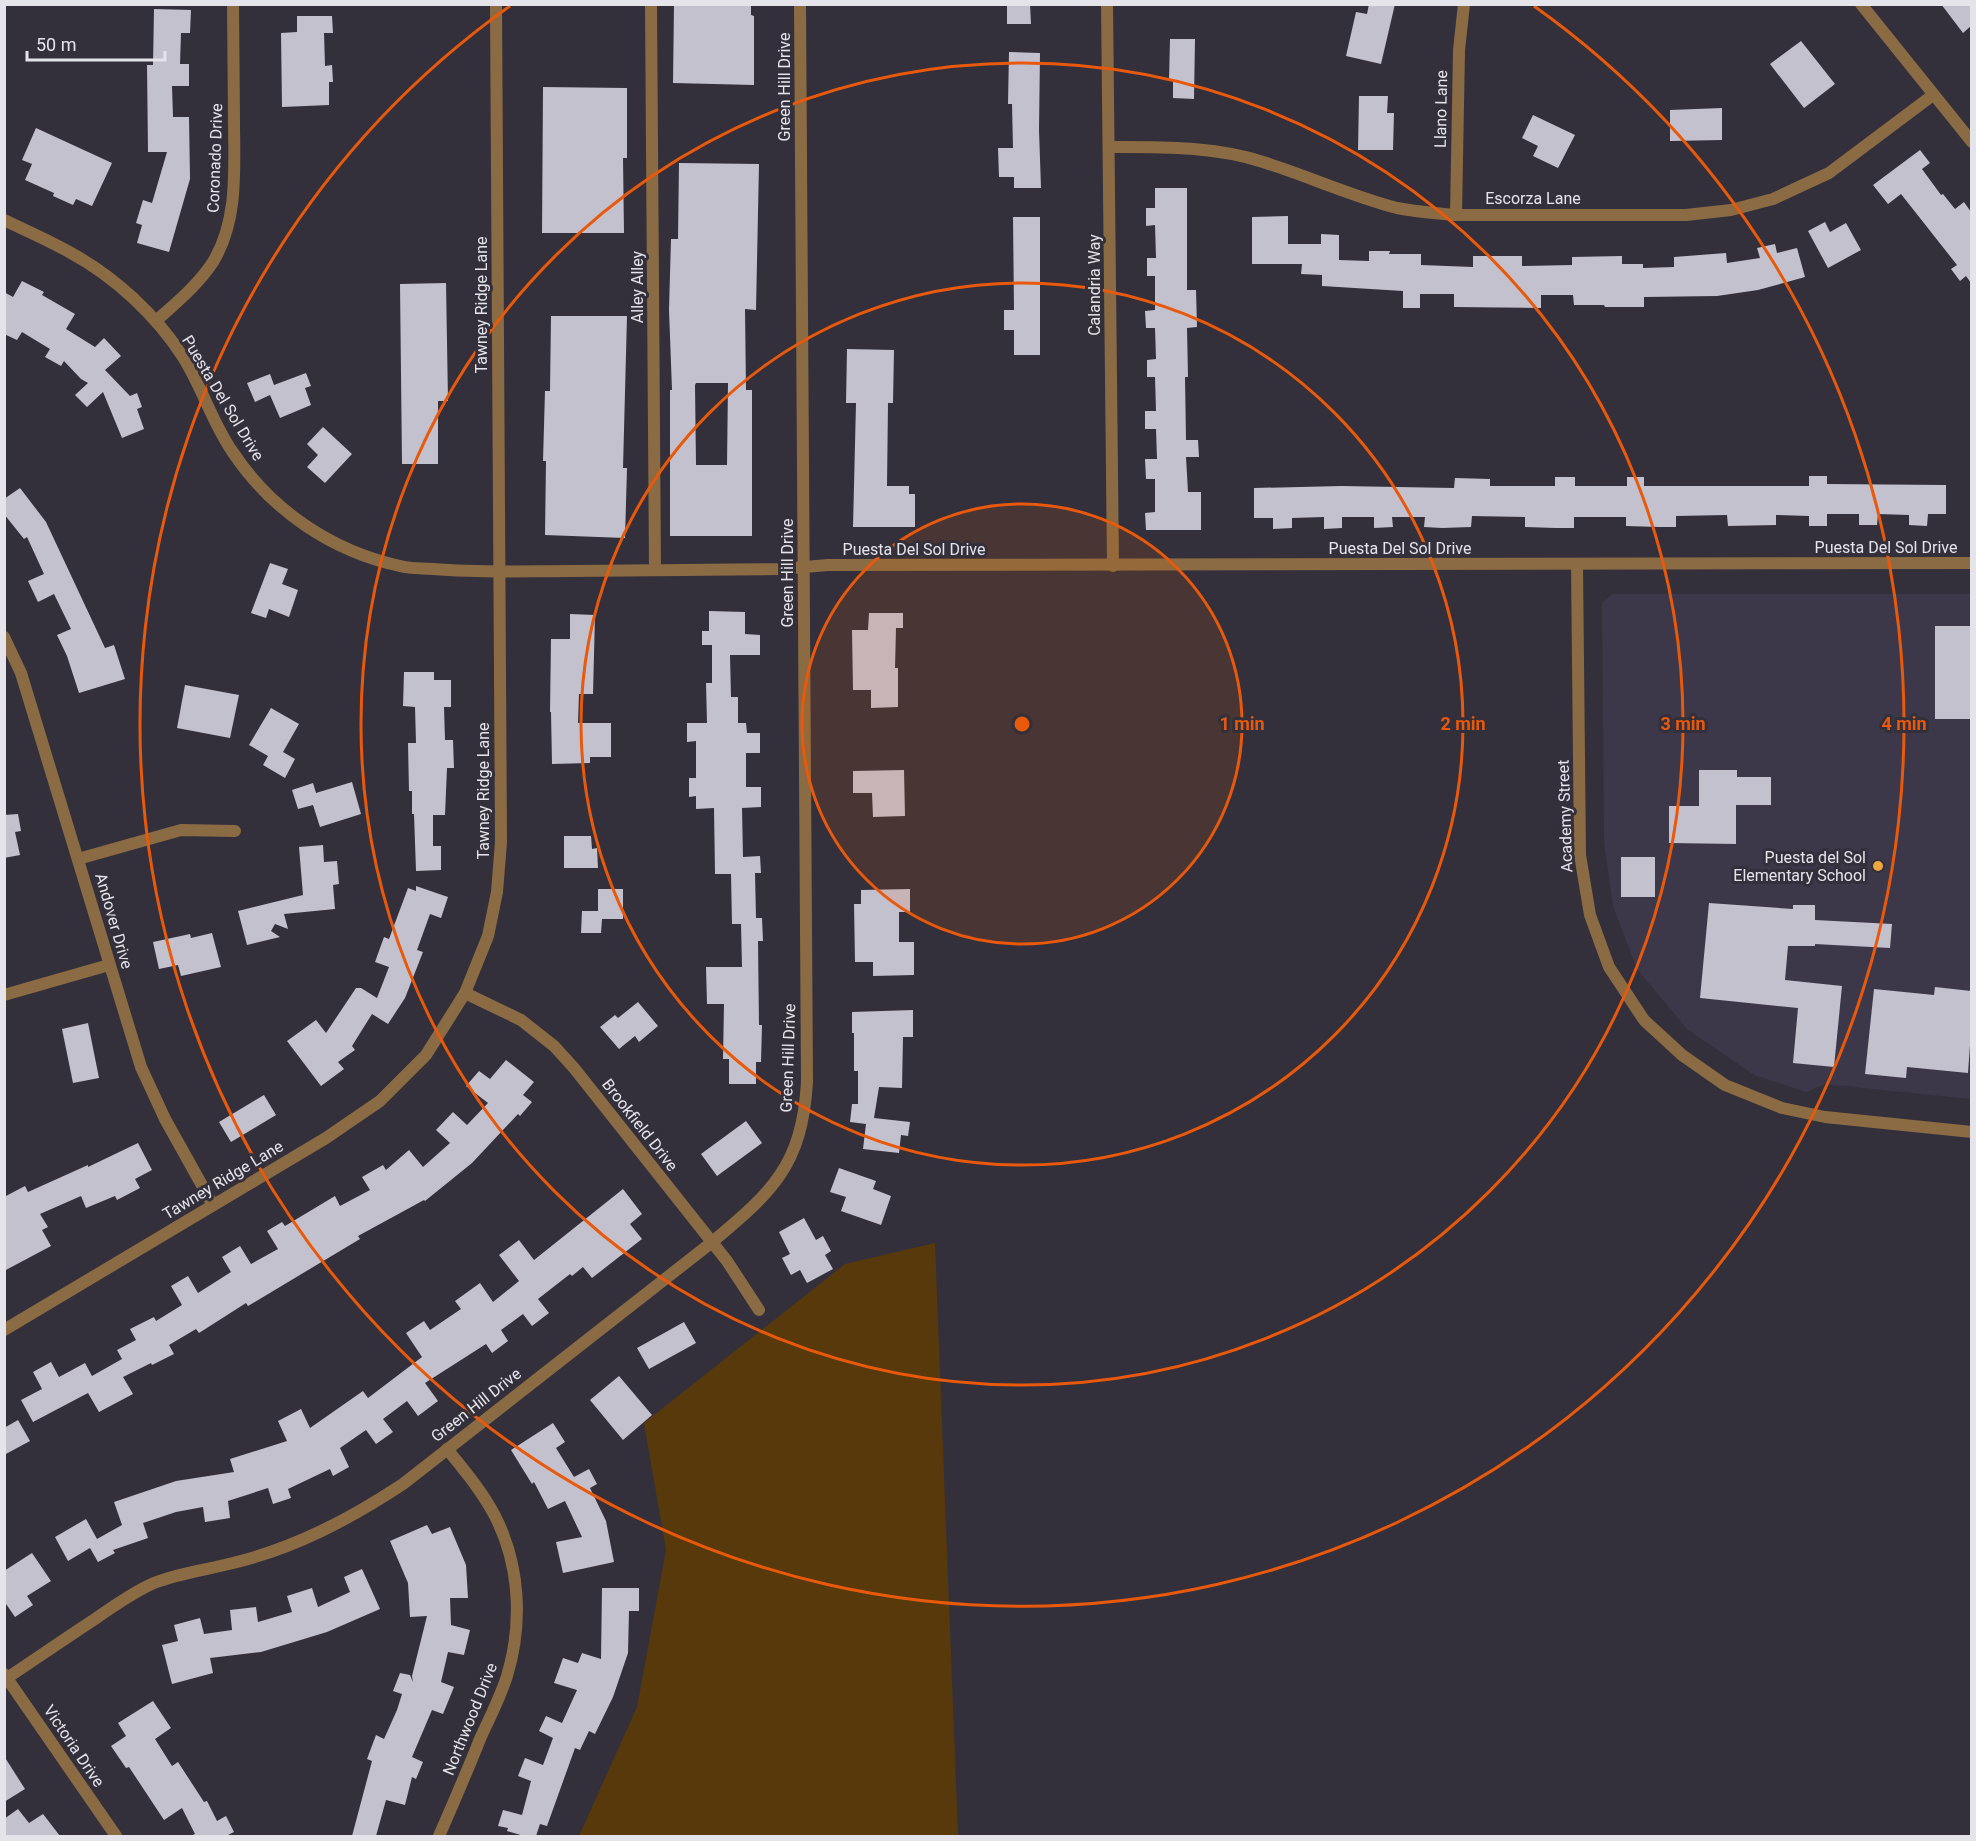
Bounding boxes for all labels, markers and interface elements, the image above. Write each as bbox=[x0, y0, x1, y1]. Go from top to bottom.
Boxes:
scale bar bbox=[27, 24, 165, 62]
street label: Green Hill Drive bbox=[775, 33, 794, 141]
text: 50 m bbox=[36, 34, 76, 55]
street label: Llano Lane bbox=[1431, 70, 1451, 148]
street label: Coronado Drive bbox=[204, 103, 226, 213]
street label: Escorza Lane bbox=[1485, 189, 1581, 208]
street label: Calandria Way bbox=[1085, 234, 1104, 336]
street label: Tawney Ridge Lane bbox=[472, 237, 491, 374]
street label: Alley Alley bbox=[628, 250, 647, 323]
street label: Puesta Del Sol Drive bbox=[178, 332, 268, 464]
street label: Green Hill Drive bbox=[778, 519, 797, 627]
street label: Puesta Del Sol Drive bbox=[1815, 538, 1957, 557]
street label: Puesta Del Sol Drive bbox=[1329, 539, 1471, 558]
street label: Puesta Del Sol Drive bbox=[843, 540, 985, 559]
text: 1 min bbox=[1219, 713, 1265, 734]
text: 2 min bbox=[1440, 713, 1486, 734]
text: 3 min bbox=[1660, 713, 1706, 734]
text: 4 min bbox=[1881, 713, 1927, 734]
centre of rings bbox=[1012, 714, 1032, 734]
street label: Tawney Ridge Lane bbox=[474, 723, 493, 860]
street label: Academy Street bbox=[1554, 759, 1576, 873]
place label: Puesta del Sol Elementary School bbox=[1733, 848, 1866, 885]
marker: Puesta del Sol Elementary School bbox=[1871, 859, 1885, 873]
street label: Andover Drive bbox=[91, 871, 137, 971]
street label: Green Hill Drive bbox=[777, 1003, 799, 1113]
street label: Brookfield Drive bbox=[598, 1075, 682, 1175]
street label: Tawney Ridge Lane bbox=[159, 1137, 287, 1223]
street label: Green Hill Drive bbox=[427, 1364, 525, 1446]
street label: Northwood Drive bbox=[439, 1660, 501, 1778]
street label: Victoria Drive bbox=[40, 1701, 108, 1791]

